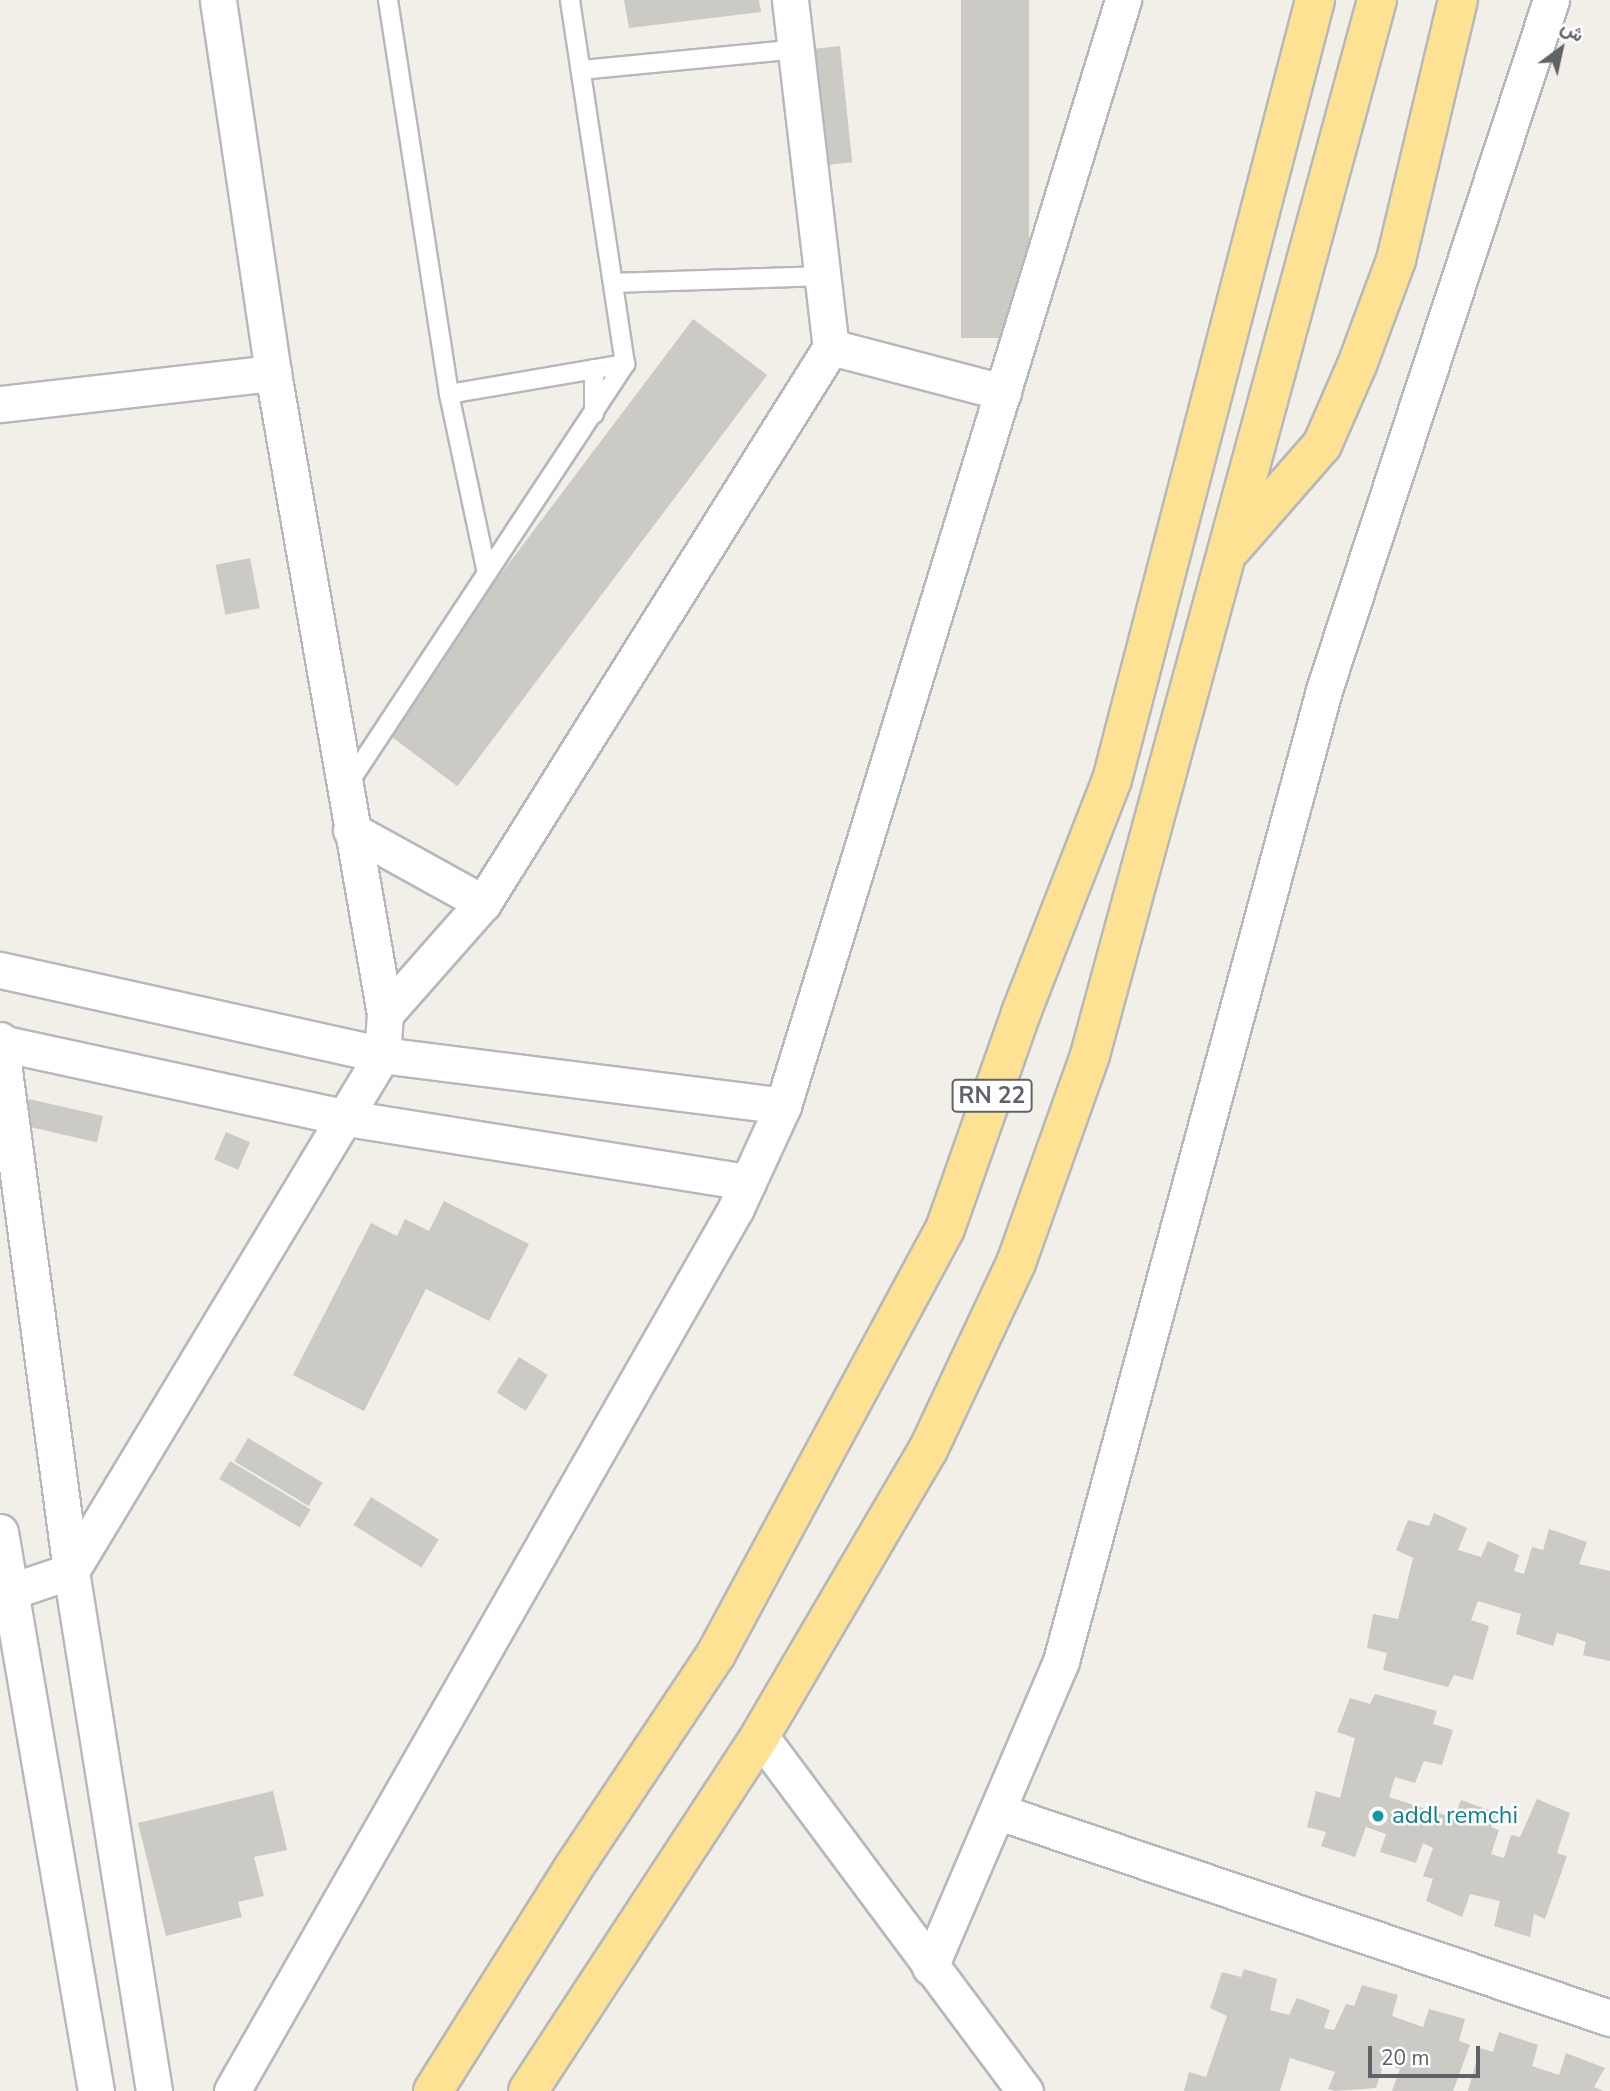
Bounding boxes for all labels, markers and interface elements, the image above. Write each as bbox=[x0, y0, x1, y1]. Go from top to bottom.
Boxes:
north arrow bbox=[1526, 14, 1596, 84]
text: ش bbox=[1556, 14, 1589, 49]
road number: RN 22 bbox=[950, 1077, 1034, 1116]
place label: addl remchi bbox=[1392, 1802, 1518, 1830]
marker: addl remchi bbox=[1370, 1808, 1386, 1824]
scale bar bbox=[1372, 2032, 1484, 2076]
text: 20 m bbox=[1381, 2044, 1430, 2072]

